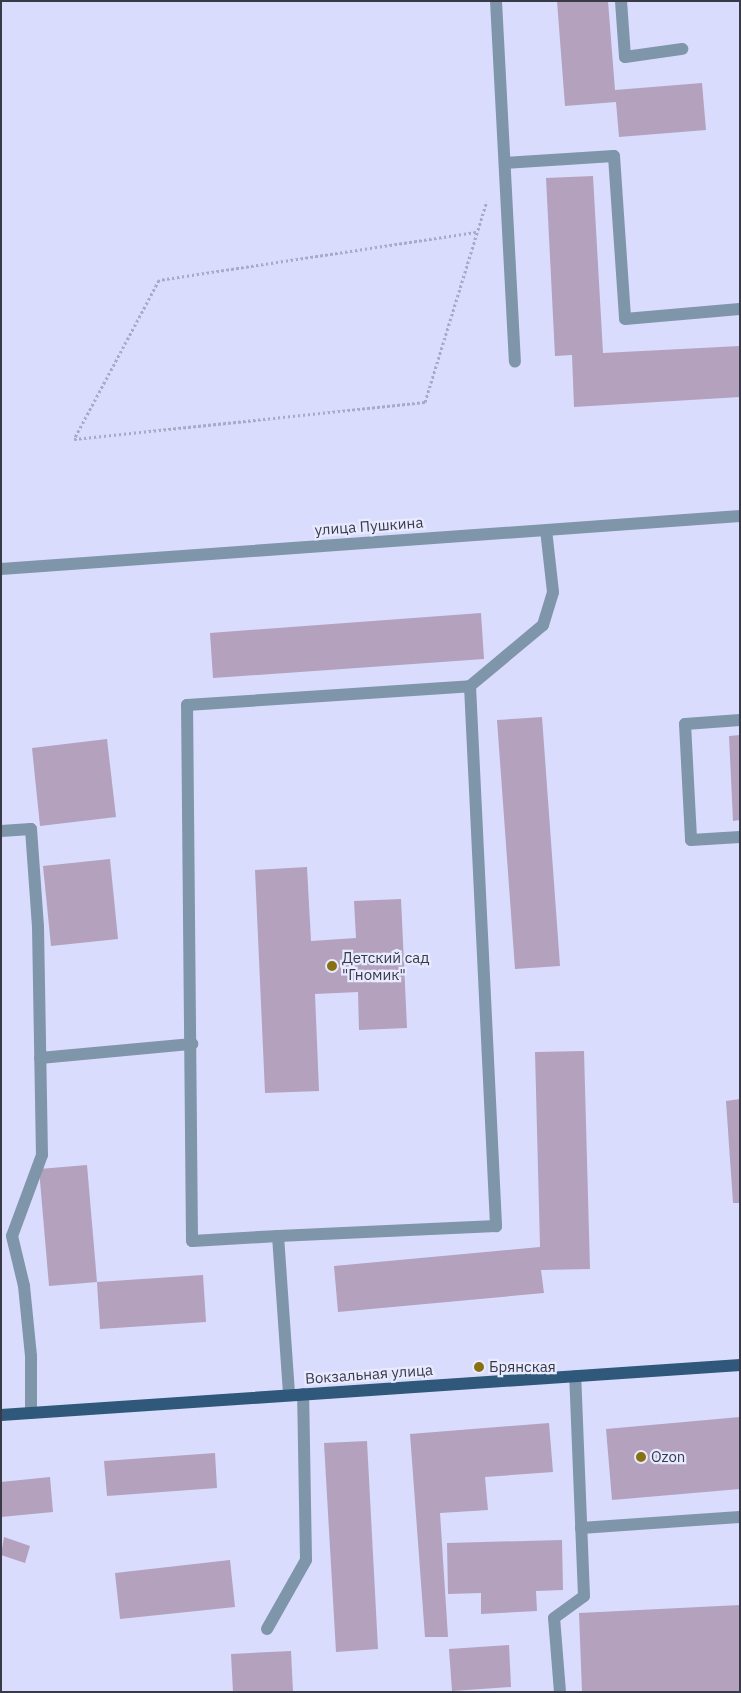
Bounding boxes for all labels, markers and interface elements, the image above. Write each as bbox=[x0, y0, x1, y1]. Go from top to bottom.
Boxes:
street label: улица Пушкина bbox=[314, 513, 424, 539]
place label: Детский сад "Гномик" bbox=[342, 948, 430, 983]
marker: Детский сад "Гномик" bbox=[326, 960, 338, 972]
place label: Брянская bbox=[489, 1358, 556, 1376]
street label: Вокзальная улица bbox=[304, 1361, 434, 1387]
marker: Брянская bbox=[473, 1361, 485, 1373]
place label: Ozon bbox=[651, 1448, 685, 1466]
marker: Ozon bbox=[635, 1451, 647, 1463]

